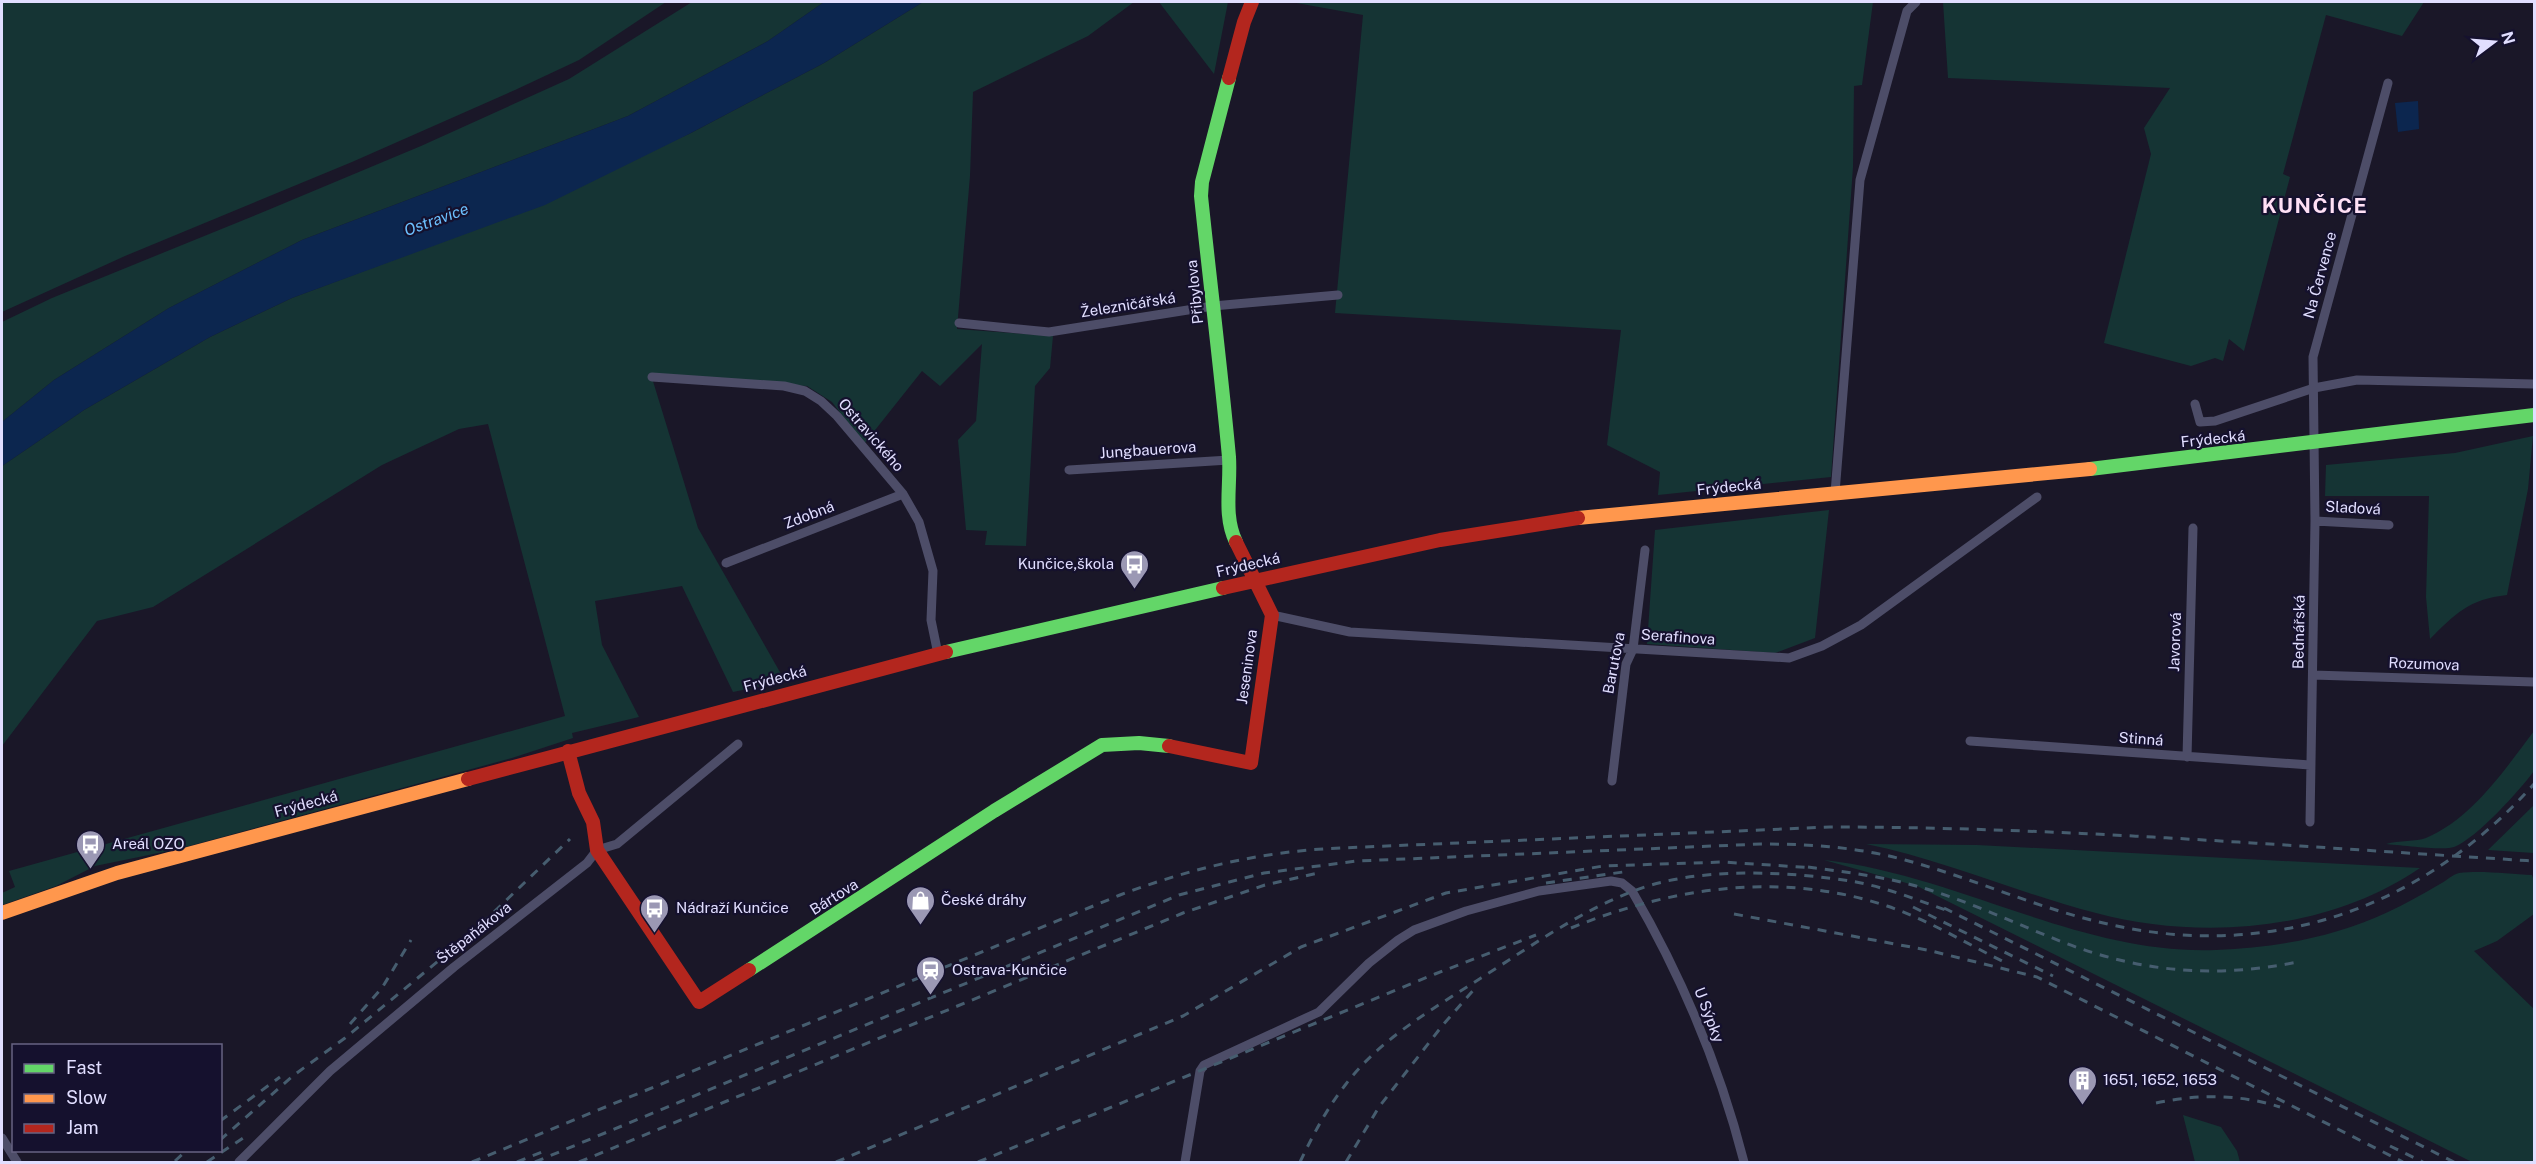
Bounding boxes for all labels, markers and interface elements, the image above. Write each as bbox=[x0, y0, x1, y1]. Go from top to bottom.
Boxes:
north arrow bbox=[2464, 12, 2524, 72]
text: N bbox=[2497, 29, 2519, 47]
district label: KUNČICE bbox=[2262, 193, 2368, 218]
water label: Ostravice bbox=[401, 199, 471, 240]
street label: Na Července bbox=[2300, 230, 2339, 320]
street label: Přibylova bbox=[1183, 259, 1206, 325]
street label: Železničářská bbox=[1079, 289, 1177, 320]
street label: Ostravického bbox=[835, 395, 908, 475]
street label: Frýdecká bbox=[2180, 427, 2246, 450]
street label: Jungbauerova bbox=[1099, 438, 1197, 461]
street label: Frýdecká bbox=[1696, 475, 1762, 498]
street label: Zdobná bbox=[781, 497, 836, 532]
street label: Sladová bbox=[2325, 498, 2381, 517]
bus stop icon: Kunčice,škola bbox=[1119, 548, 1151, 590]
street label: Frýdecká bbox=[1214, 549, 1281, 580]
place label: Kunčice,škola bbox=[1018, 555, 1114, 572]
street label: Bednářská bbox=[2289, 595, 2308, 669]
street label: Javorová bbox=[2165, 612, 2184, 672]
street label: Serafinova bbox=[1640, 625, 1716, 648]
street label: Jeseninova bbox=[1233, 628, 1260, 705]
street label: Barutova bbox=[1599, 631, 1628, 695]
street label: Rozumova bbox=[2388, 654, 2460, 673]
street label: Frýdecká bbox=[741, 662, 808, 695]
street label: Stinná bbox=[2118, 728, 2164, 749]
street label: Frýdecká bbox=[272, 787, 339, 820]
bus stop icon: Areál OZO bbox=[75, 828, 107, 870]
place label: Areál OZO bbox=[112, 835, 184, 852]
street label: Bártova bbox=[806, 875, 861, 918]
shop icon: České dráhy bbox=[904, 884, 936, 926]
place label: České dráhy bbox=[941, 891, 1027, 908]
bus stop icon: Nádraží Kunčice bbox=[639, 892, 671, 934]
street label: Štěpaňákova bbox=[433, 898, 514, 967]
place label: Nádraží Kunčice bbox=[676, 899, 789, 916]
station icon: Ostrava-Kunčice bbox=[915, 954, 947, 996]
place label: Ostrava-Kunčice bbox=[952, 961, 1067, 978]
street label: U Sýpky bbox=[1691, 985, 1728, 1045]
legend bbox=[12, 1044, 222, 1152]
text: Fast bbox=[66, 1057, 102, 1078]
building icon: 1651, 1652, 1653 bbox=[2066, 1064, 2098, 1106]
place label: 1651, 1652, 1653 bbox=[2103, 1071, 2217, 1088]
text: Slow bbox=[66, 1087, 107, 1108]
text: Jam bbox=[66, 1117, 99, 1138]

